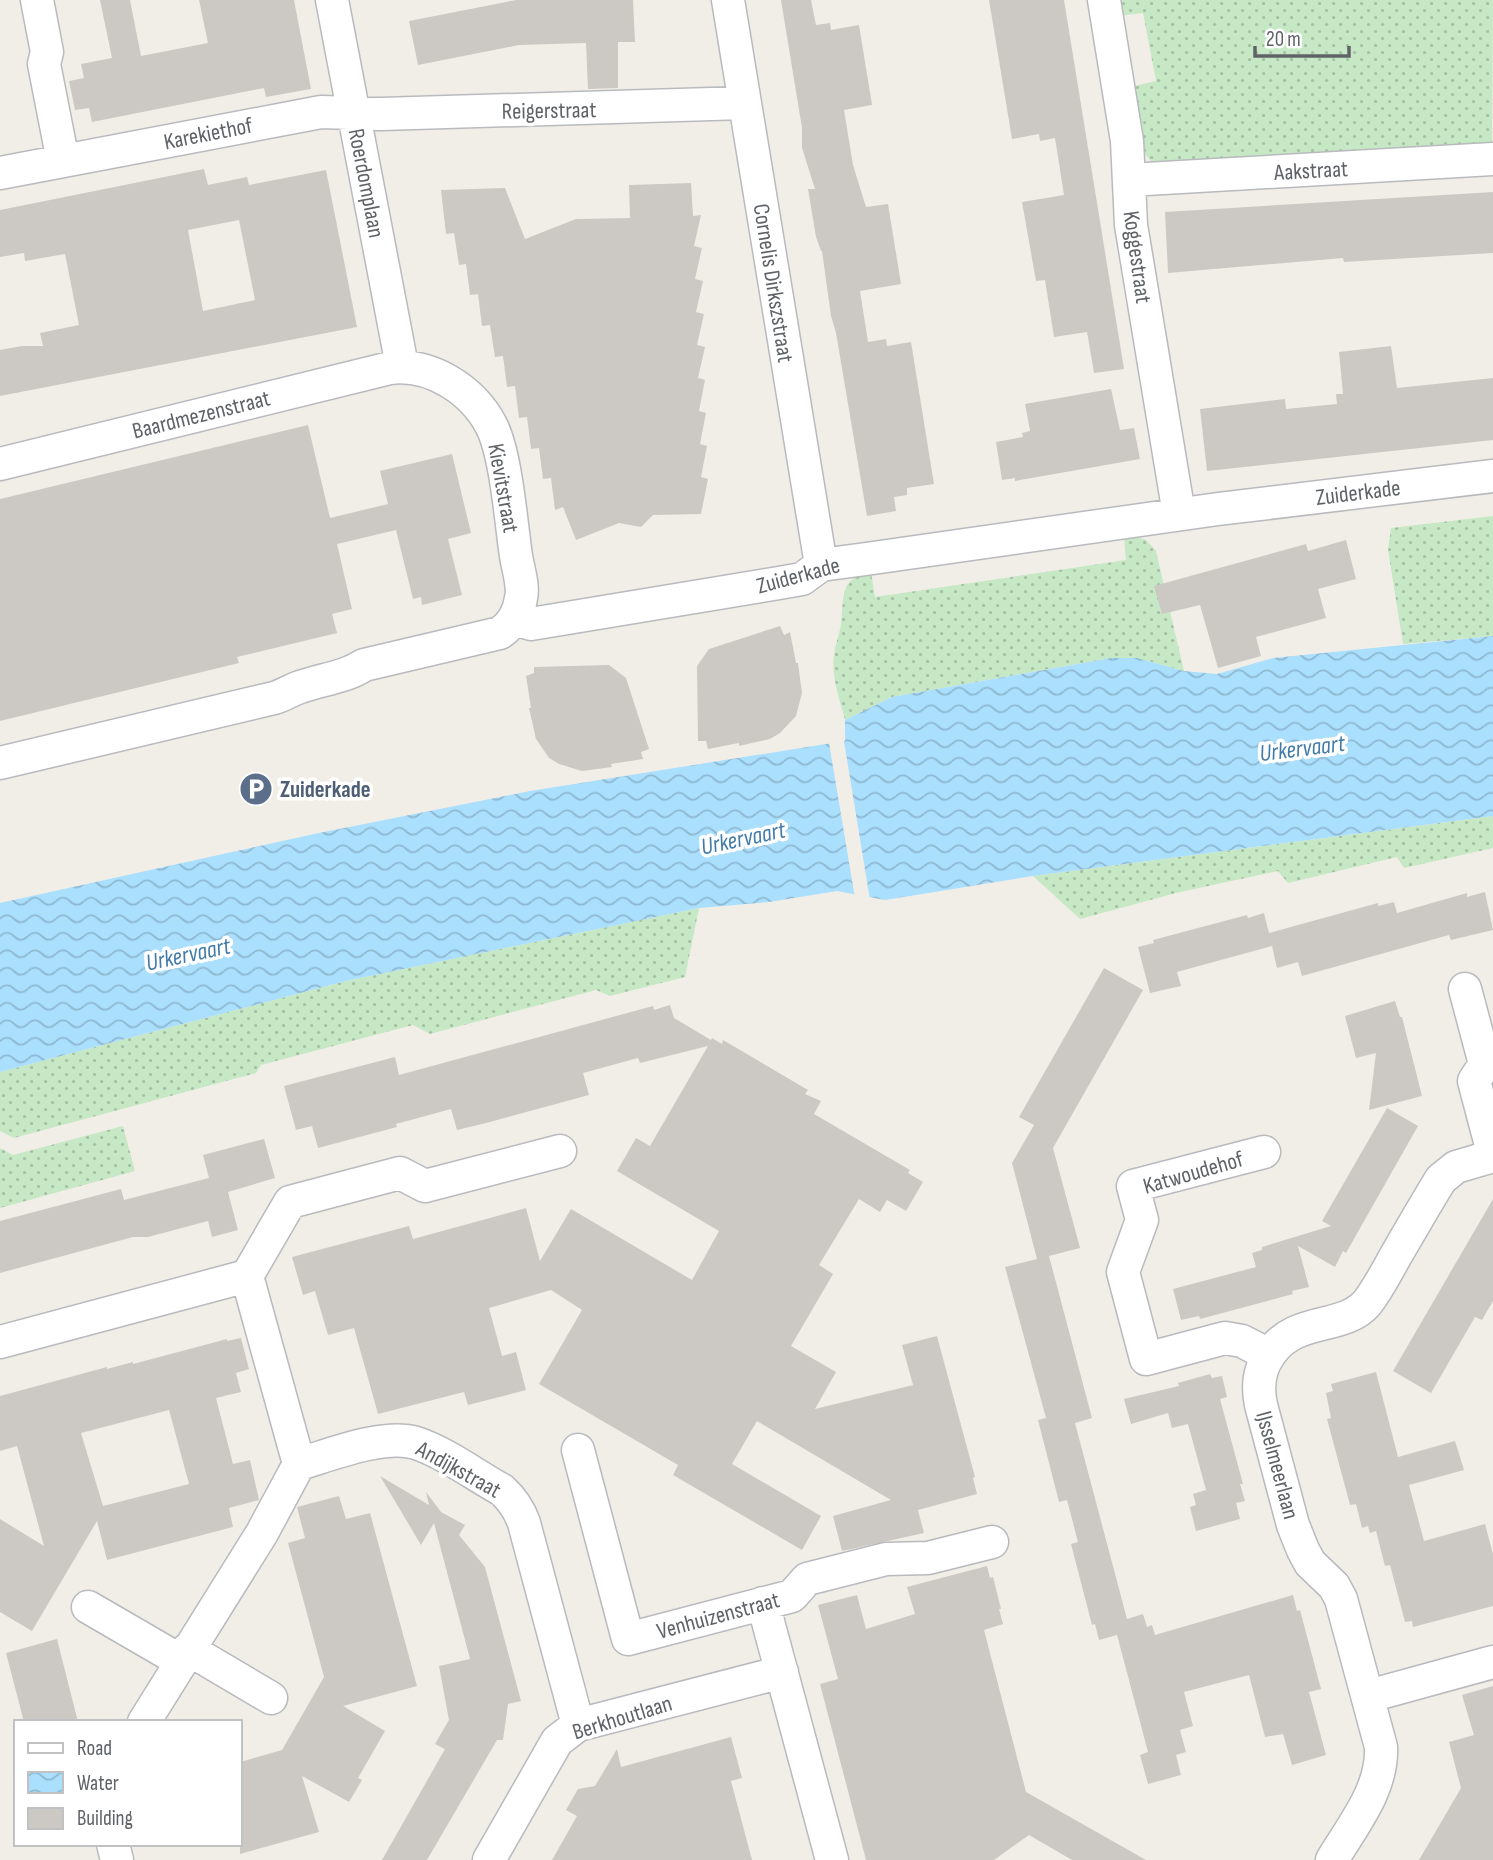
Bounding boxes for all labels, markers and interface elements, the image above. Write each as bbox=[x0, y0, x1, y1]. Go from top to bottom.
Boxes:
scale bar bbox=[1255, 14, 1350, 58]
text: 20 m bbox=[1266, 27, 1301, 52]
street label: Reigerstraat bbox=[501, 96, 597, 126]
street label: Karekiethof bbox=[161, 112, 255, 156]
street label: Roerdomplaan bbox=[342, 126, 390, 240]
street label: Aakstraat bbox=[1272, 155, 1349, 187]
street label: Cornelis Dirkszstraat bbox=[747, 202, 799, 364]
street label: Koggestraat bbox=[1117, 209, 1157, 305]
street label: Baardmezenstraat bbox=[129, 384, 273, 446]
street label: Kievitstraat bbox=[481, 441, 525, 535]
street label: Zuiderkade bbox=[1314, 474, 1402, 512]
street label: Zuiderkade bbox=[754, 551, 843, 600]
water label: Urkervaart bbox=[1258, 729, 1347, 768]
parking icon: Zuiderkade bbox=[237, 770, 275, 808]
place label: Zuiderkade bbox=[280, 776, 371, 804]
water label: Urkervaart bbox=[698, 815, 789, 862]
water label: Urkervaart bbox=[143, 931, 234, 978]
street label: Katwoudehof bbox=[1140, 1145, 1247, 1201]
street label: IJsselmeerlaan bbox=[1249, 1408, 1305, 1522]
street label: Andijkstraat bbox=[410, 1435, 506, 1505]
street label: Venhuizenstraat bbox=[654, 1586, 783, 1646]
street label: Berkhoutlaan bbox=[569, 1690, 676, 1746]
legend bbox=[14, 1720, 242, 1846]
text: Road bbox=[77, 1736, 112, 1761]
text: Water bbox=[77, 1771, 119, 1796]
text: Building bbox=[77, 1806, 133, 1831]

